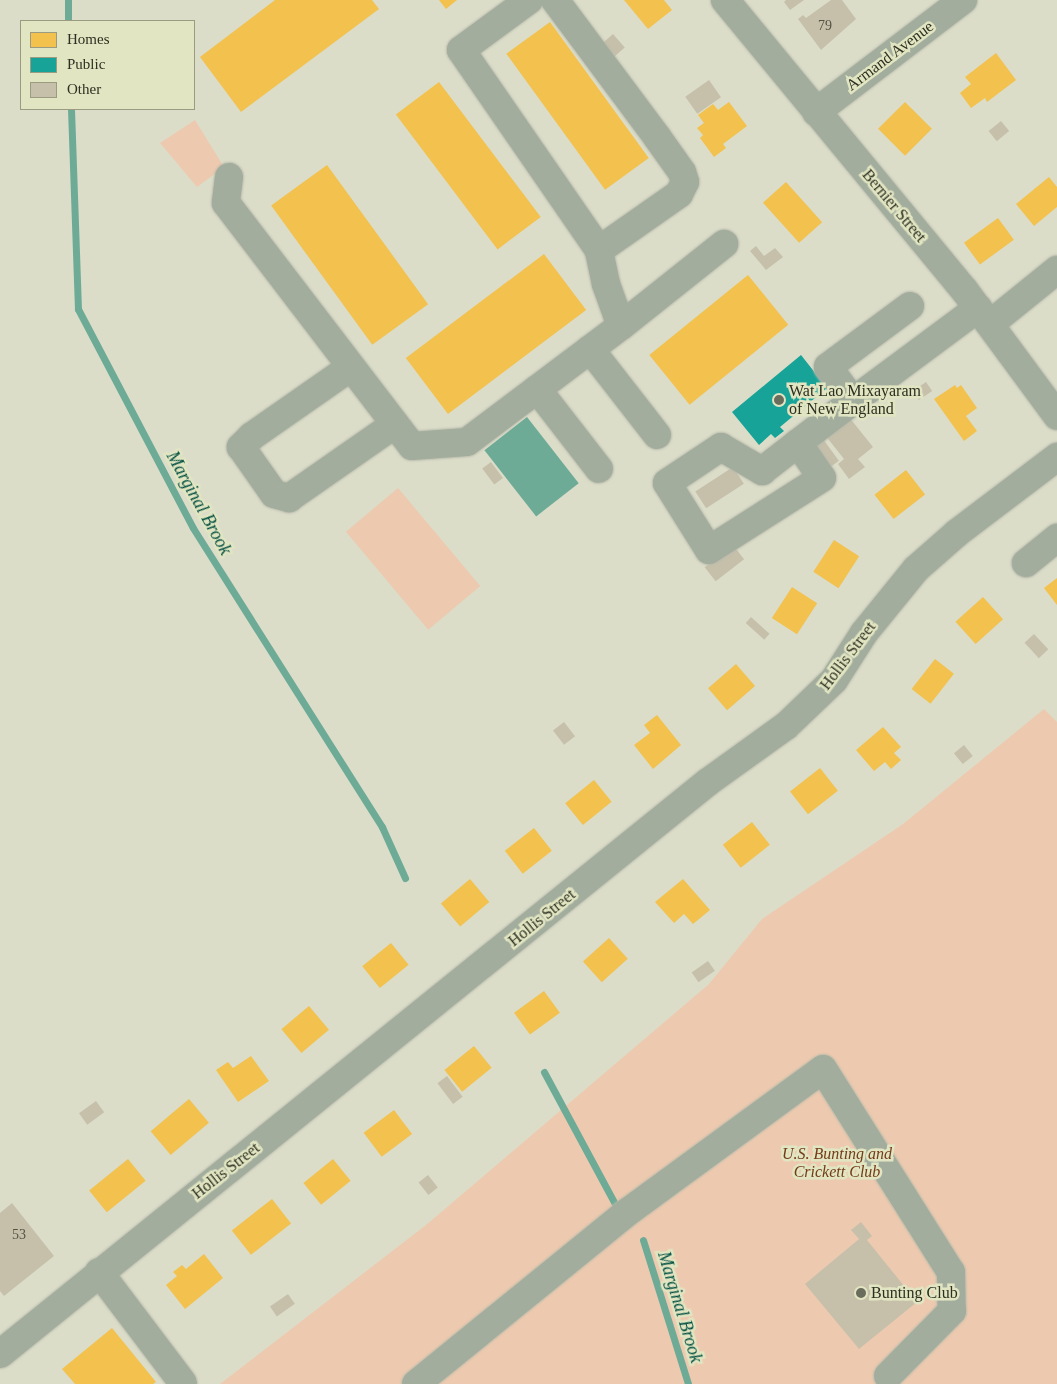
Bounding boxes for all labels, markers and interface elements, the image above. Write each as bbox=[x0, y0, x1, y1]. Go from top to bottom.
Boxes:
street label: Armand Avenue bbox=[842, 17, 938, 95]
house number: 79 bbox=[818, 18, 832, 34]
legend bbox=[20, 20, 195, 110]
text: Homes bbox=[67, 31, 110, 47]
text: Public bbox=[67, 56, 105, 72]
text: Other bbox=[67, 81, 101, 97]
street label: Bernier Street bbox=[858, 166, 930, 246]
place label: Wat Lao Mixayaram of New England bbox=[789, 381, 921, 419]
marker: Wat Lao Mixayaram of New England bbox=[773, 394, 785, 406]
water label: Marginal Brook bbox=[162, 447, 236, 559]
street label: Hollis Street bbox=[816, 618, 880, 694]
street label: Hollis Street bbox=[505, 885, 579, 951]
street label: Hollis Street bbox=[188, 1139, 264, 1203]
park label: U.S. Bunting and Crickett Club bbox=[782, 1144, 892, 1182]
house number: 53 bbox=[12, 1227, 26, 1243]
water label: Marginal Brook bbox=[653, 1249, 707, 1365]
place label: Bunting Club bbox=[871, 1283, 958, 1303]
marker: Bunting Club bbox=[855, 1287, 867, 1299]

